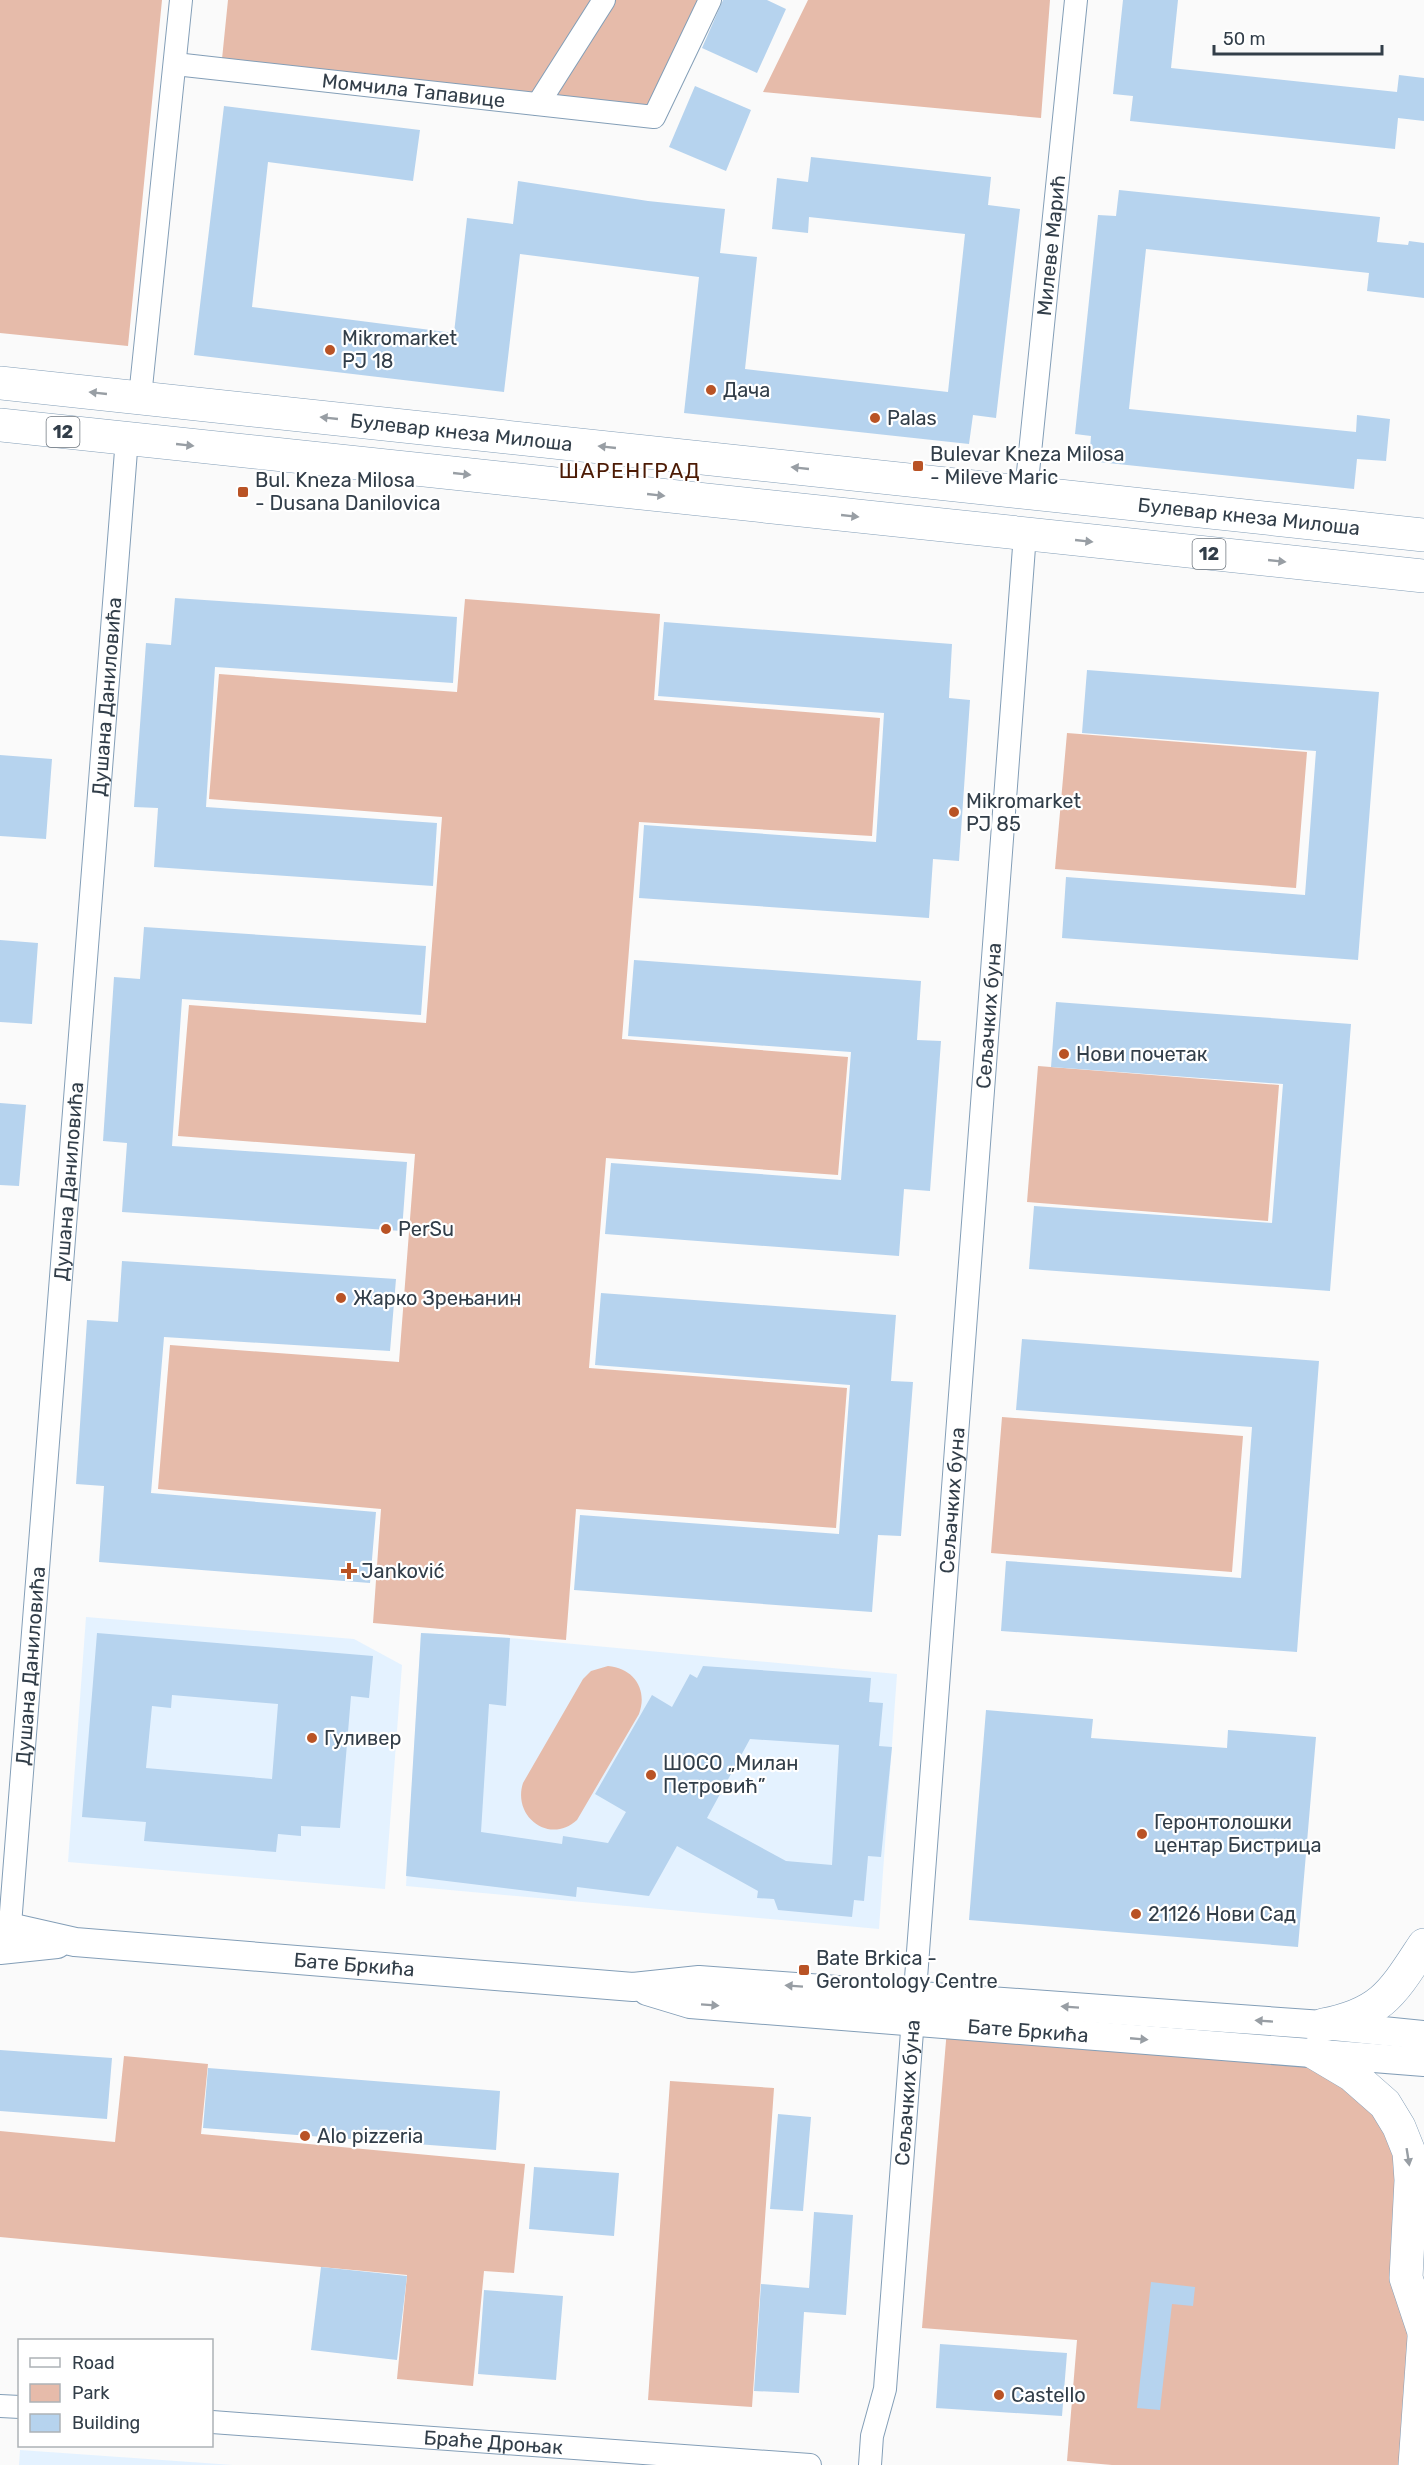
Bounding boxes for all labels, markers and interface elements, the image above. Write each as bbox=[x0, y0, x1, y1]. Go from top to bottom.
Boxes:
scale bar bbox=[1214, 18, 1382, 56]
text: 50 m bbox=[1223, 28, 1266, 50]
street label: Момчила Тапавице bbox=[321, 68, 506, 112]
street label: Милеве Марић bbox=[1032, 174, 1070, 317]
place label: Mikromarket PJ 18 bbox=[342, 326, 457, 373]
marker: Mikromarket PJ 18 bbox=[323, 343, 337, 357]
place label: Дача bbox=[723, 378, 770, 402]
marker: Дача bbox=[704, 383, 718, 397]
one-way arrow bbox=[88, 388, 107, 398]
place label: Palas bbox=[887, 406, 937, 430]
street label: Булевар кнеза Милоша bbox=[349, 408, 574, 456]
marker: Palas bbox=[868, 411, 882, 425]
one-way arrow bbox=[320, 413, 339, 423]
road number: 12 bbox=[46, 417, 80, 447]
one-way arrow bbox=[176, 440, 195, 449]
place label: Bulevar Kneza Milosa - Mileve Maric bbox=[930, 442, 1125, 489]
one-way arrow bbox=[597, 443, 616, 452]
district label: ШАРЕНГРАД bbox=[559, 458, 701, 483]
marker: Bulevar Kneza Milosa - Mileve Maric bbox=[911, 459, 925, 473]
one-way arrow bbox=[791, 463, 810, 473]
place label: Bul. Kneza Milosa - Dusana Danilovica bbox=[255, 468, 440, 515]
one-way arrow bbox=[453, 469, 472, 479]
marker: Bul. Kneza Milosa - Dusana Danilovica bbox=[236, 485, 250, 499]
one-way arrow bbox=[647, 490, 666, 500]
street label: Булевар кнеза Милоша bbox=[1137, 493, 1361, 540]
one-way arrow bbox=[841, 511, 860, 520]
one-way arrow bbox=[1074, 536, 1093, 545]
road number: 12 bbox=[1192, 539, 1226, 569]
one-way arrow bbox=[1268, 556, 1287, 566]
street label: Душана Даниловића bbox=[87, 596, 126, 797]
place label: Mikromarket PJ 85 bbox=[966, 789, 1081, 836]
marker: Mikromarket PJ 85 bbox=[947, 805, 961, 819]
street label: Сељачких буна bbox=[971, 942, 1006, 1090]
place label: Нови почетак bbox=[1076, 1042, 1208, 1066]
marker: Нови почетак bbox=[1057, 1047, 1071, 1061]
street label: Душана Даниловића bbox=[49, 1081, 88, 1282]
place label: PerSu bbox=[398, 1217, 454, 1241]
marker: PerSu bbox=[379, 1222, 393, 1236]
place label: Жарко Зрењанин bbox=[353, 1286, 521, 1310]
marker: Жарко Зрењанин bbox=[334, 1291, 348, 1305]
street label: Сељачких буна bbox=[935, 1426, 970, 1574]
place label: Janković bbox=[361, 1559, 445, 1583]
marker: Janković bbox=[342, 1564, 356, 1578]
street label: Душана Даниловића bbox=[11, 1565, 50, 1766]
place label: Гуливер bbox=[324, 1726, 401, 1750]
marker: Гуливер bbox=[305, 1731, 319, 1745]
place label: ШОСО „Милан Петровић” bbox=[663, 1751, 798, 1798]
marker: ШОСО „Милан Петровић” bbox=[644, 1768, 658, 1782]
place label: Геронтолошки центар Бистрица bbox=[1154, 1810, 1322, 1857]
marker: Геронтолошки центар Бистрица bbox=[1135, 1827, 1149, 1841]
place label: 21126 Нови Сад bbox=[1148, 1902, 1296, 1926]
marker: 21126 Нови Сад bbox=[1129, 1907, 1143, 1921]
place label: Bate Brkica - Gerontology Centre bbox=[816, 1946, 998, 1993]
street label: Бате Бркића bbox=[293, 1948, 416, 1981]
marker: Bate Brkica - Gerontology Centre bbox=[797, 1963, 811, 1977]
one-way arrow bbox=[784, 1982, 803, 1991]
one-way arrow bbox=[700, 2001, 719, 2010]
one-way arrow bbox=[1060, 2002, 1079, 2012]
street label: Бате Бркића bbox=[967, 2014, 1089, 2047]
one-way arrow bbox=[1255, 2016, 1274, 2026]
street label: Сељачких буна bbox=[890, 2019, 925, 2167]
one-way arrow bbox=[1129, 2034, 1148, 2044]
place label: Alo pizzeria bbox=[317, 2124, 423, 2148]
marker: Alo pizzeria bbox=[298, 2129, 312, 2143]
one-way arrow bbox=[1404, 2148, 1413, 2167]
legend bbox=[18, 2339, 213, 2447]
text: Road bbox=[72, 2352, 115, 2374]
text: Park bbox=[72, 2382, 110, 2404]
place label: Castello bbox=[1011, 2383, 1086, 2407]
marker: Castello bbox=[992, 2388, 1006, 2402]
text: Building bbox=[72, 2412, 140, 2434]
street label: Браће Дроњак bbox=[423, 2425, 564, 2459]

